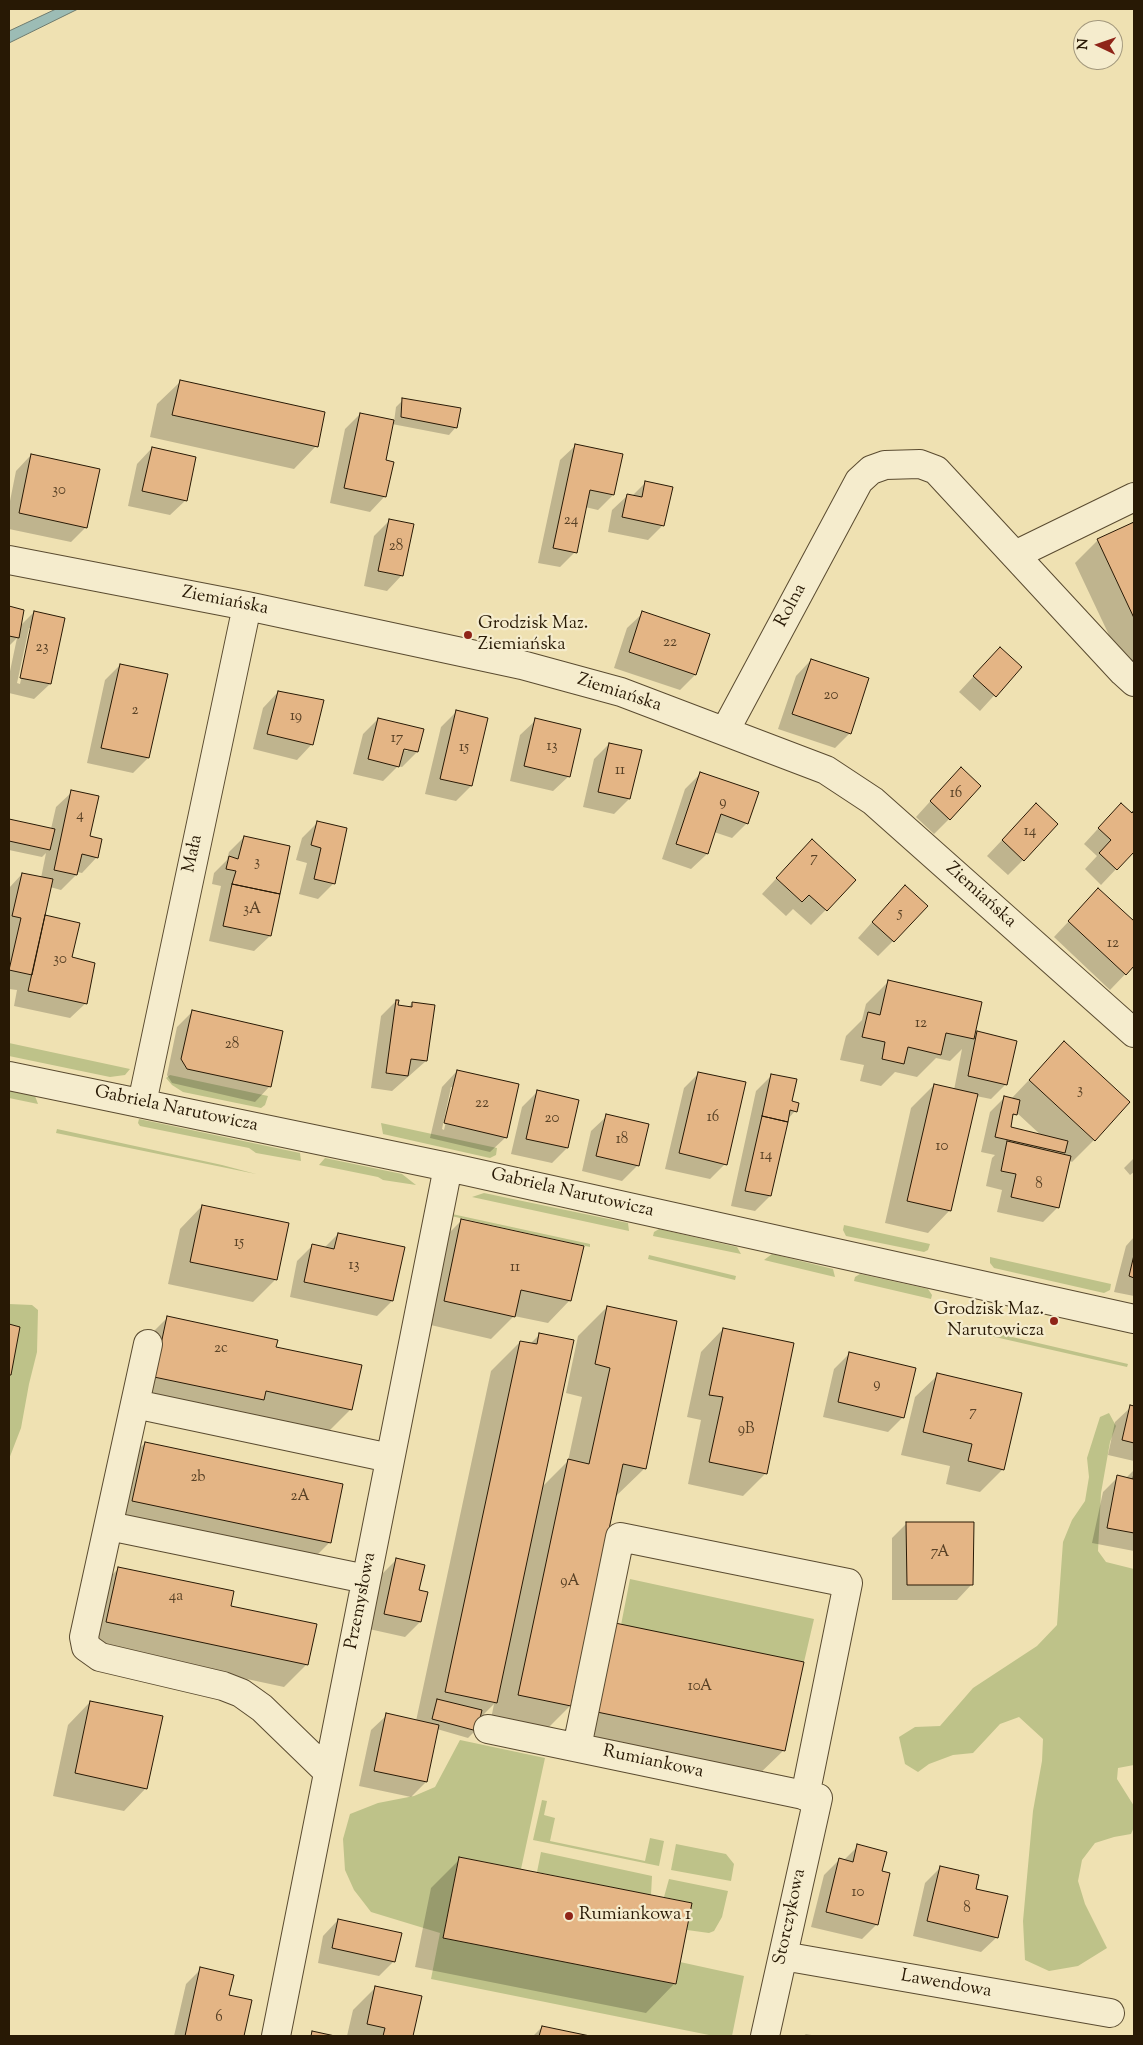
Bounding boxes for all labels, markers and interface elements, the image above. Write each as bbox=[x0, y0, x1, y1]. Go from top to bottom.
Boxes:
north arrow bbox=[1073, 20, 1123, 70]
text: N bbox=[1074, 38, 1094, 50]
house number: 30 bbox=[52, 482, 66, 500]
house number: 24 bbox=[564, 512, 578, 530]
house number: 28 bbox=[389, 538, 403, 556]
street label: Rolna bbox=[772, 581, 812, 631]
street label: Ziemiańska bbox=[180, 583, 270, 621]
place label: Grodzisk Maz. Ziemiańska bbox=[478, 614, 588, 656]
marker: Grodzisk Maz. Ziemiańska bbox=[462, 629, 474, 641]
house number: 22 bbox=[663, 634, 677, 652]
house number: 23 bbox=[35, 639, 49, 657]
street label: Ziemiańska bbox=[574, 670, 664, 718]
house number: 20 bbox=[824, 687, 838, 705]
house number: 2 bbox=[131, 702, 139, 720]
house number: 19 bbox=[290, 708, 302, 726]
house number: 17 bbox=[391, 730, 403, 748]
house number: 13 bbox=[546, 738, 558, 756]
house number: 15 bbox=[459, 739, 469, 757]
house number: 11 bbox=[615, 762, 625, 780]
house number: 16 bbox=[950, 785, 962, 803]
house number: 9 bbox=[719, 794, 727, 812]
house number: 4 bbox=[76, 807, 84, 825]
house number: 14 bbox=[1024, 823, 1036, 841]
street label: Mała bbox=[179, 833, 209, 875]
house number: 7 bbox=[810, 850, 818, 868]
house number: 3 bbox=[254, 854, 260, 872]
street label: Ziemiańska bbox=[940, 859, 1020, 933]
house number: 3A bbox=[243, 901, 261, 919]
house number: 5 bbox=[897, 905, 903, 923]
house number: 12 bbox=[1107, 935, 1119, 953]
house number: 30 bbox=[53, 951, 67, 969]
house number: 12 bbox=[915, 1015, 927, 1033]
house number: 28 bbox=[225, 1036, 239, 1054]
street label: Gabriela Narutowicza bbox=[92, 1082, 260, 1138]
house number: 3 bbox=[1077, 1082, 1083, 1100]
house number: 22 bbox=[475, 1095, 489, 1113]
house number: 16 bbox=[707, 1109, 719, 1127]
house number: 20 bbox=[545, 1110, 559, 1128]
house number: 18 bbox=[616, 1131, 628, 1149]
house number: 10 bbox=[936, 1138, 948, 1156]
house number: 14 bbox=[760, 1147, 772, 1165]
street label: Gabriela Narutowicza bbox=[488, 1165, 656, 1223]
house number: 8 bbox=[1035, 1176, 1043, 1194]
house number: 15 bbox=[234, 1234, 244, 1252]
house number: 13 bbox=[348, 1257, 360, 1275]
house number: 11 bbox=[510, 1259, 520, 1277]
place label: Grodzisk Maz. Narutowicza bbox=[934, 1300, 1044, 1342]
marker: Grodzisk Maz. Narutowicza bbox=[1048, 1315, 1060, 1327]
house number: 2c bbox=[214, 1340, 228, 1358]
house number: 9 bbox=[873, 1376, 881, 1394]
house number: 7 bbox=[969, 1404, 977, 1422]
house number: 9B bbox=[738, 1421, 754, 1439]
house number: 2b bbox=[190, 1469, 206, 1487]
house number: 2A bbox=[290, 1488, 310, 1506]
house number: 7A bbox=[931, 1544, 949, 1562]
street label: Przemysłowa bbox=[342, 1551, 382, 1651]
house number: 9A bbox=[560, 1573, 580, 1591]
house number: 4a bbox=[169, 1588, 183, 1606]
house number: 10A bbox=[688, 1678, 712, 1696]
street label: Rumiankowa bbox=[601, 1742, 705, 1784]
street label: Storczykowa bbox=[770, 1867, 812, 1967]
house number: 10 bbox=[852, 1884, 864, 1902]
house number: 8 bbox=[963, 1900, 971, 1918]
place label: Rumiankowa 1 bbox=[579, 1905, 691, 1927]
marker: Rumiankowa 1 bbox=[563, 1910, 575, 1922]
street label: Lawendowa bbox=[899, 1966, 993, 2004]
house number: 6 bbox=[215, 2009, 223, 2027]

